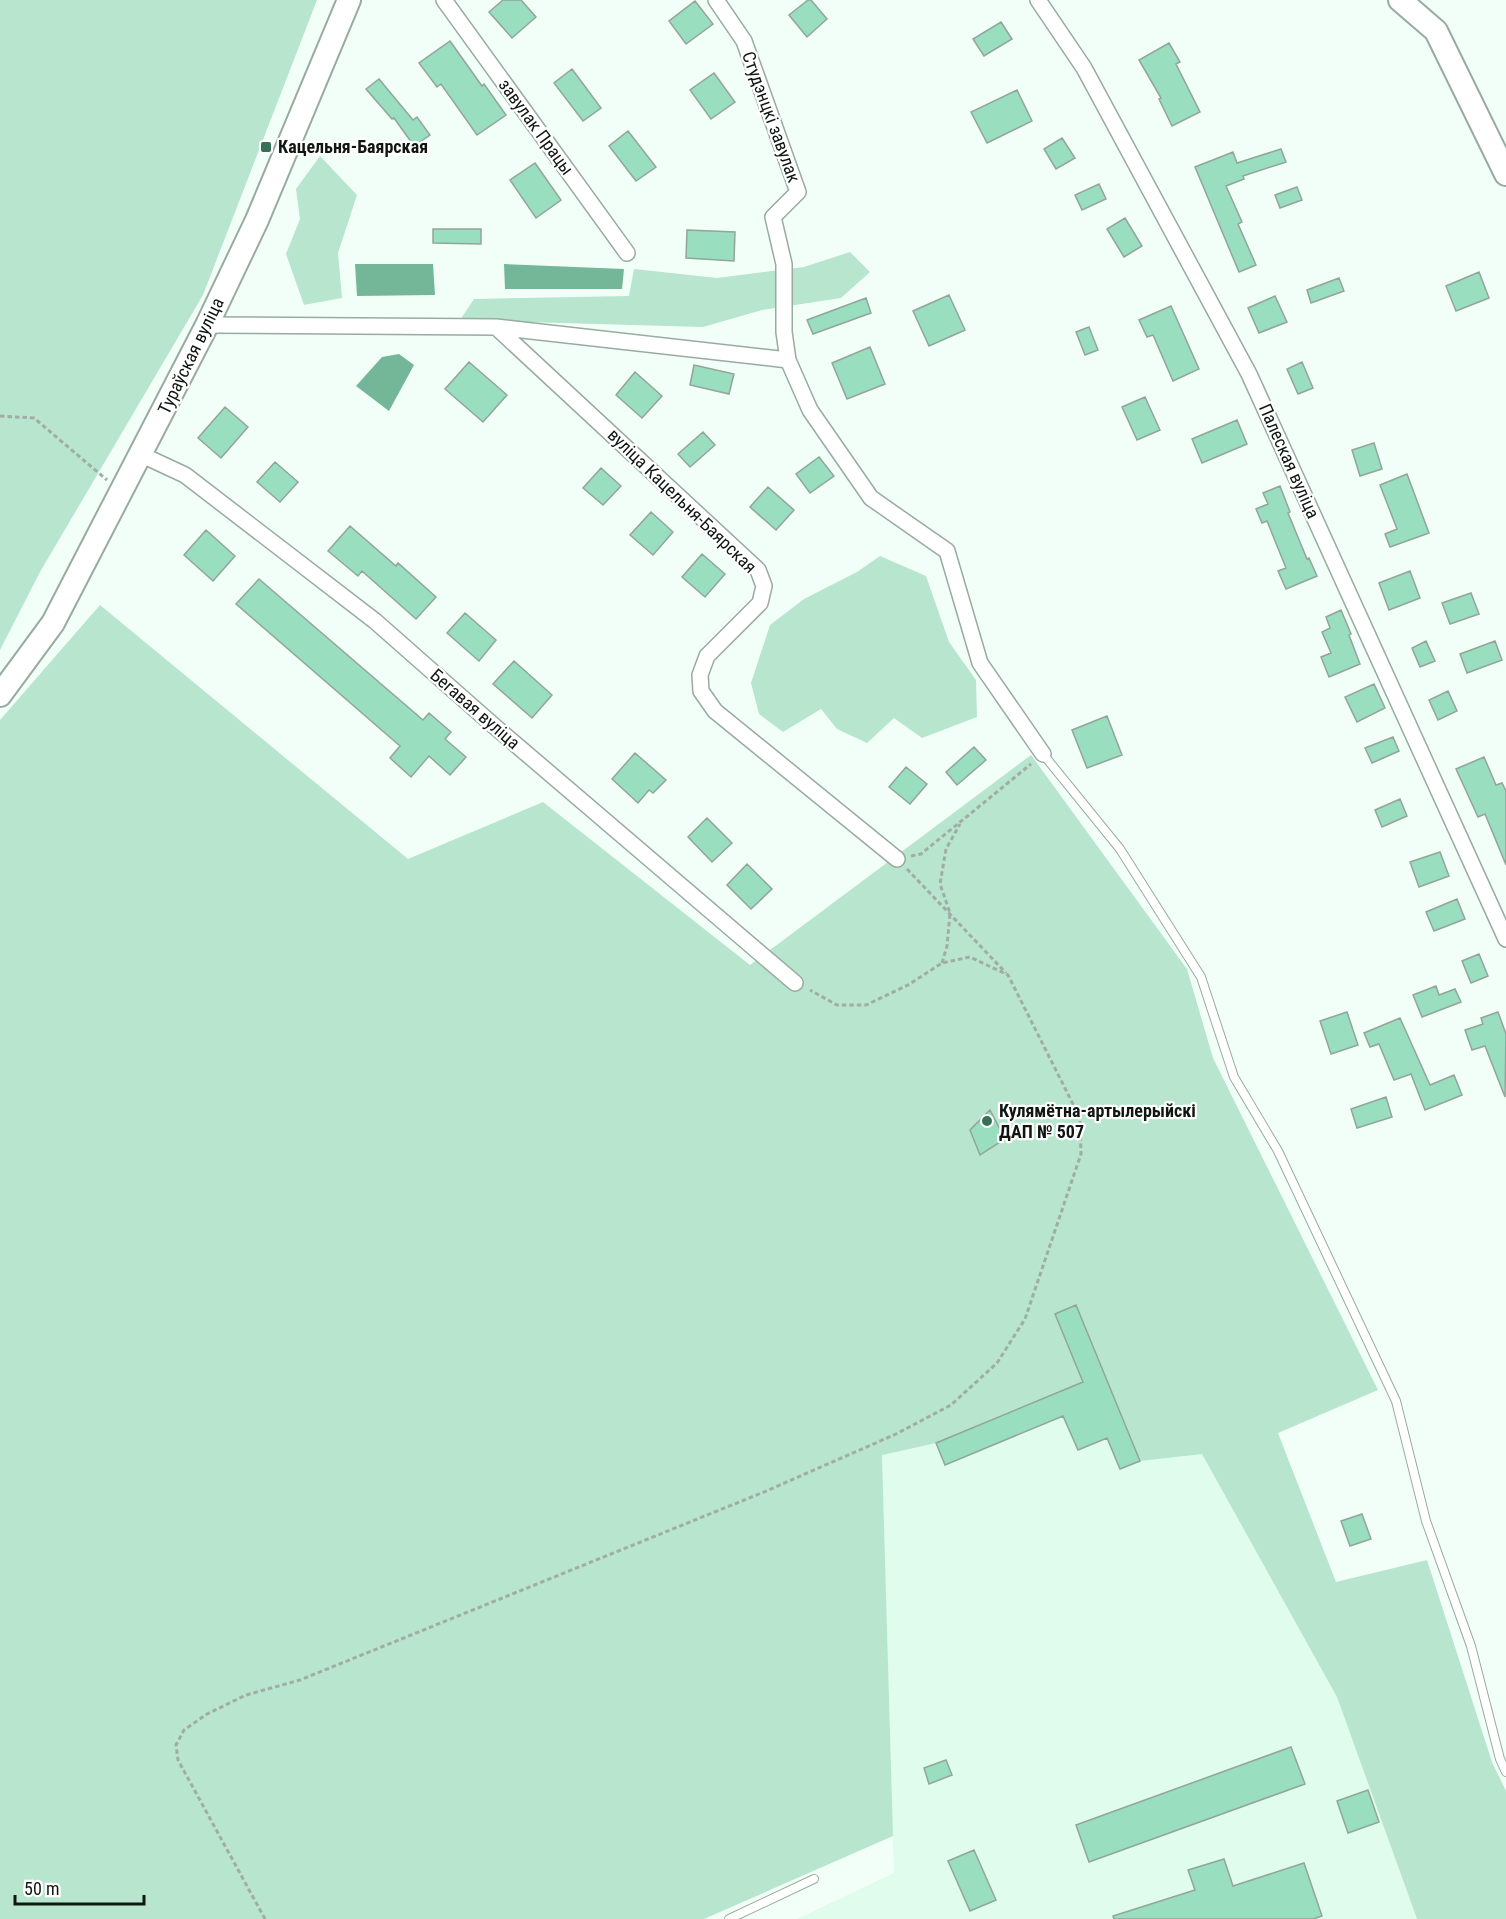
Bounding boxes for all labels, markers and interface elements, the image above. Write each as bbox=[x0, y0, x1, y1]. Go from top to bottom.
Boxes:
street label: Студэнцкі завулак bbox=[738, 48, 805, 186]
street label: завулак Працы bbox=[494, 75, 578, 179]
place label: Кацельня-Баярская bbox=[278, 136, 428, 157]
marker: Кацельня-Баярская bbox=[259, 140, 273, 154]
street label: Тураўская вуліца bbox=[153, 294, 228, 417]
street label: Палеская вуліца bbox=[1255, 400, 1324, 521]
street label: вуліца Кацельня-Баярская bbox=[604, 424, 761, 577]
street label: Бегавая вуліца bbox=[426, 664, 524, 753]
place label: Кулямётна-артылерыйскі ДАП № 507 bbox=[999, 1100, 1196, 1142]
marker: Кулямётна-артылерыйскі ДАП № 507 bbox=[980, 1114, 994, 1128]
scale bar bbox=[15, 1868, 144, 1906]
text: 50 m bbox=[24, 1878, 59, 1899]

